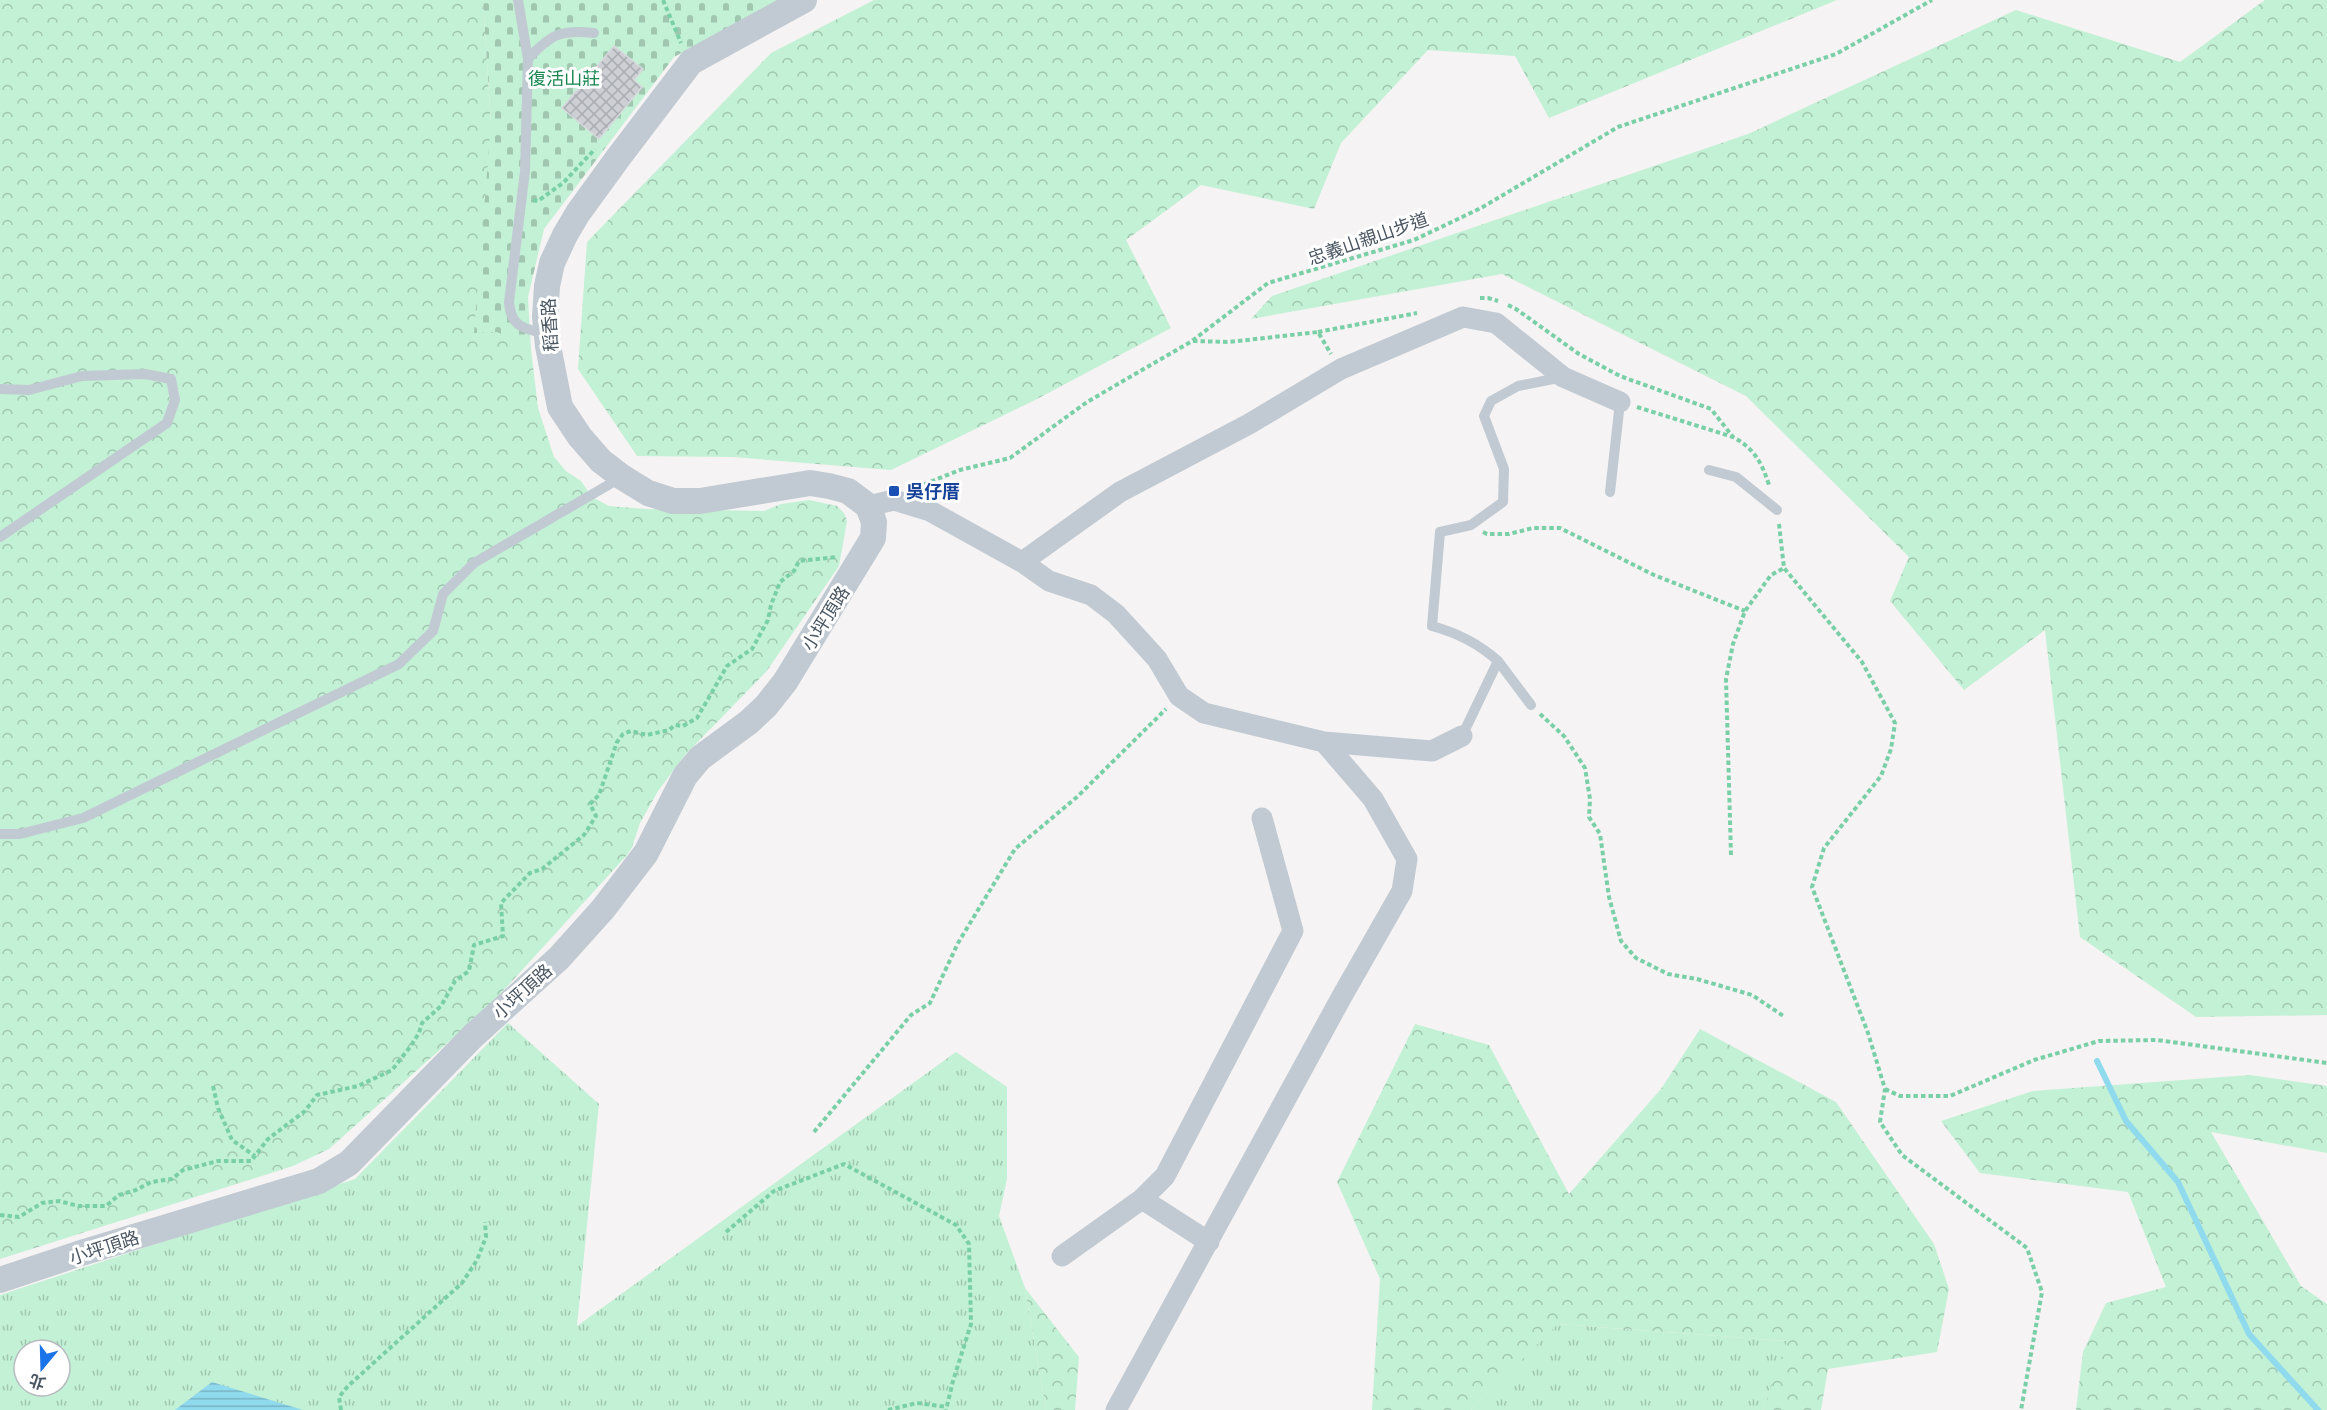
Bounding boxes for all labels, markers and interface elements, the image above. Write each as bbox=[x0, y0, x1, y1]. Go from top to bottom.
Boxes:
park label: 復活山莊 bbox=[528, 66, 600, 90]
street label: 忠義山親山步道 bbox=[1305, 206, 1431, 270]
street label: 稻香路 bbox=[536, 297, 562, 353]
place label: 吳仔厝 bbox=[906, 479, 960, 503]
marker: 吳仔厝 bbox=[887, 484, 901, 498]
street label: 小坪頂路 bbox=[796, 581, 854, 655]
street label: 小坪頂路 bbox=[487, 958, 557, 1024]
street label: 小坪頂路 bbox=[66, 1224, 142, 1270]
north arrow bbox=[12, 1338, 72, 1398]
text: 北 bbox=[26, 1369, 48, 1395]

